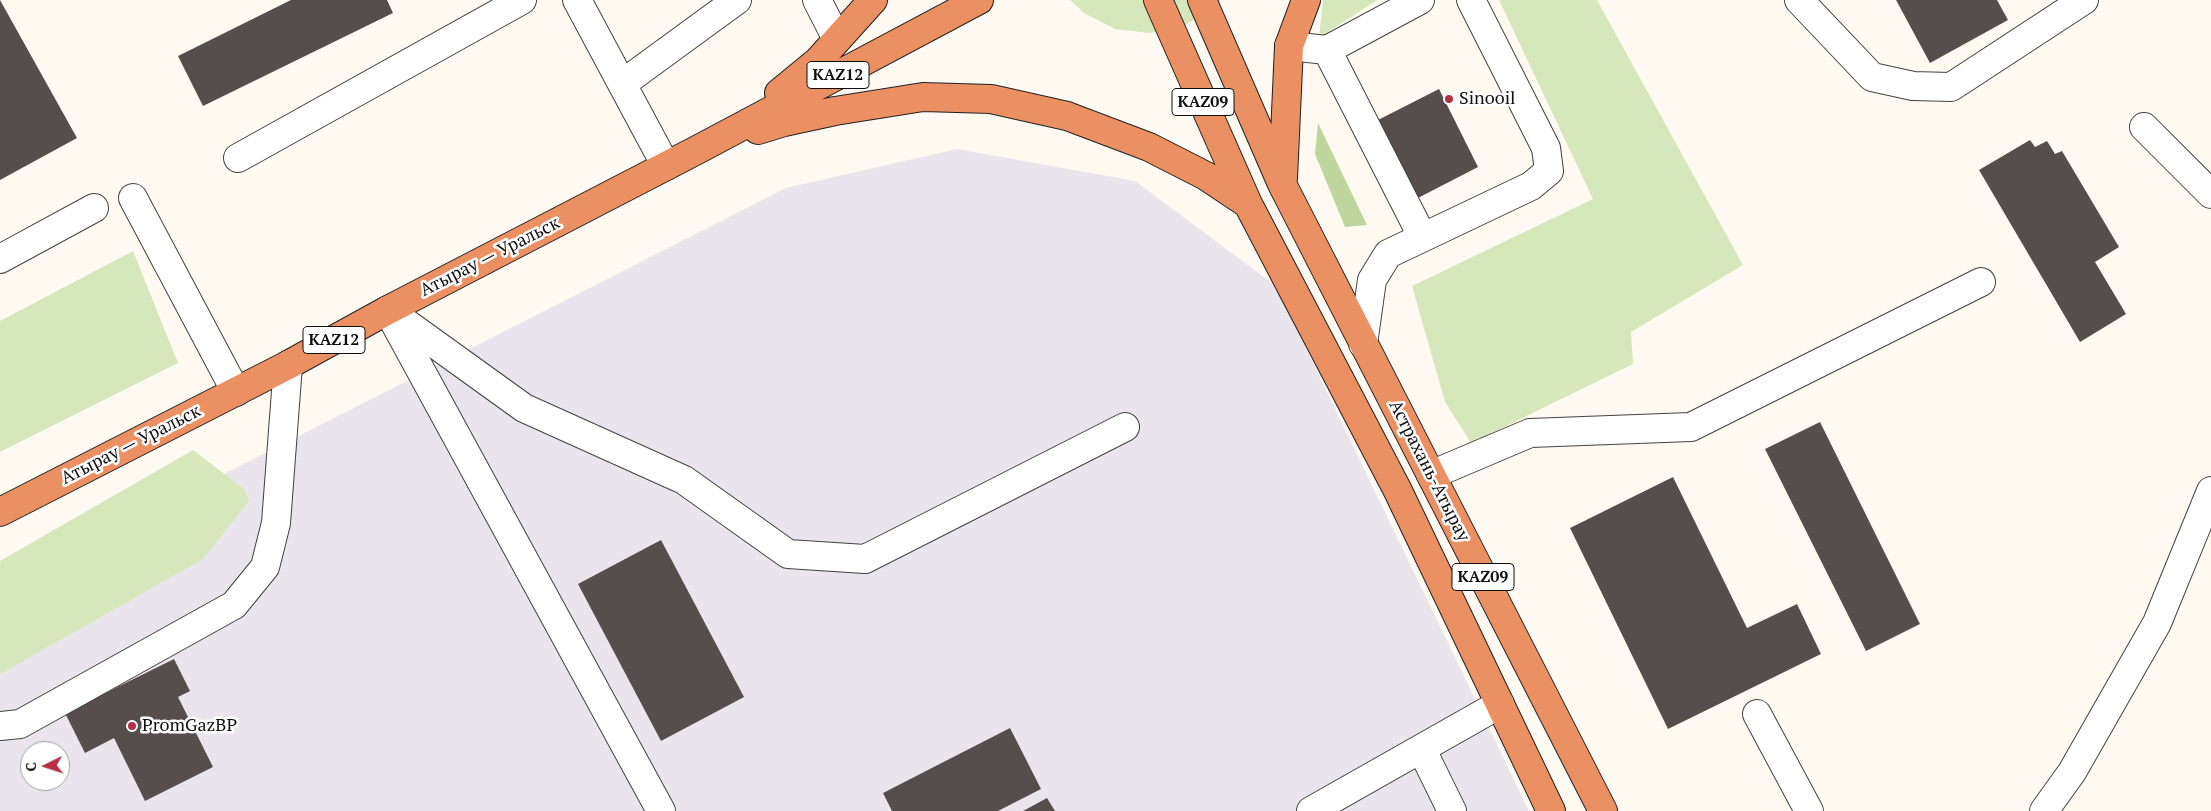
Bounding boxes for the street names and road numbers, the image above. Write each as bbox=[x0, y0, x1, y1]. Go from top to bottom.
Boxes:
road number: KAZ12 bbox=[807, 62, 869, 88]
road number: KAZ09 bbox=[1172, 88, 1234, 115]
street label: Атырау — Уральск bbox=[417, 212, 563, 302]
road number: KAZ12 bbox=[303, 326, 365, 354]
street label: Астрахань-Атырау bbox=[1384, 397, 1474, 545]
street label: Атырау — Уральск bbox=[58, 400, 204, 490]
road number: KAZ09 bbox=[1452, 564, 1514, 590]

